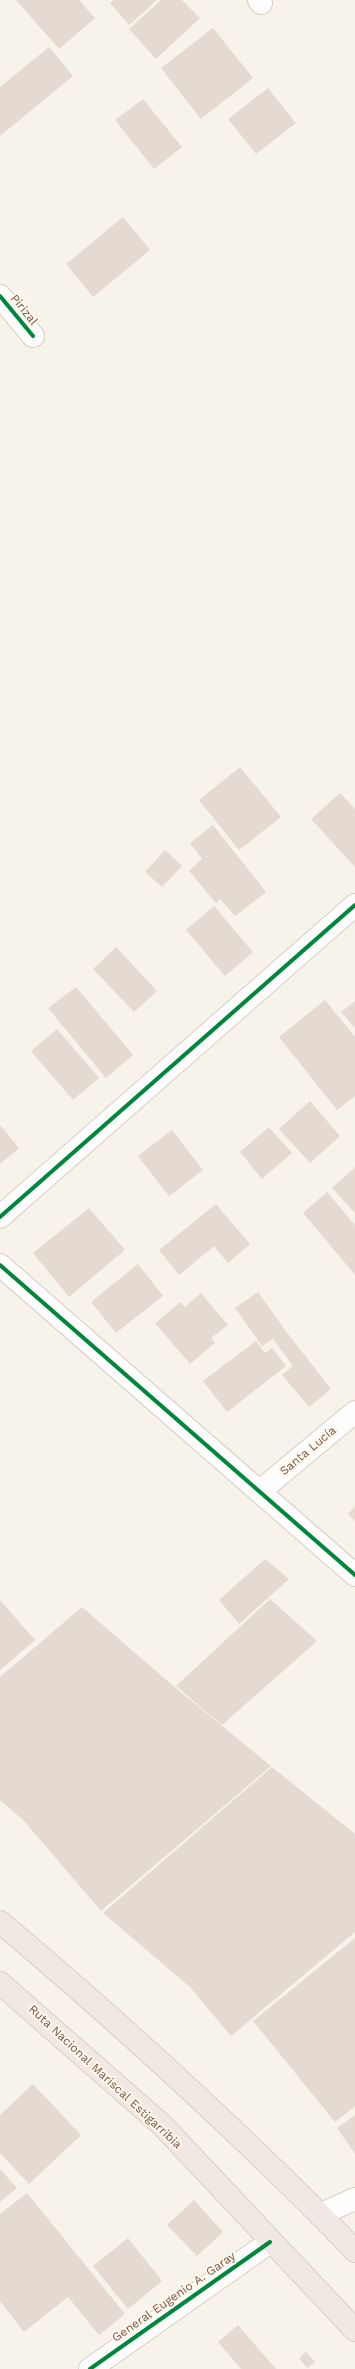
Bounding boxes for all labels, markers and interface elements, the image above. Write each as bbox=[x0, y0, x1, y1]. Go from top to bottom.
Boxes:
street label: Pirizal bbox=[7, 292, 41, 328]
street label: Santa Lucía bbox=[277, 1423, 339, 1479]
street label: Ruta Nacional Mariscal Estigarribia bbox=[25, 2002, 185, 2152]
street label: General Eugenio A. Garay bbox=[109, 2249, 239, 2345]

